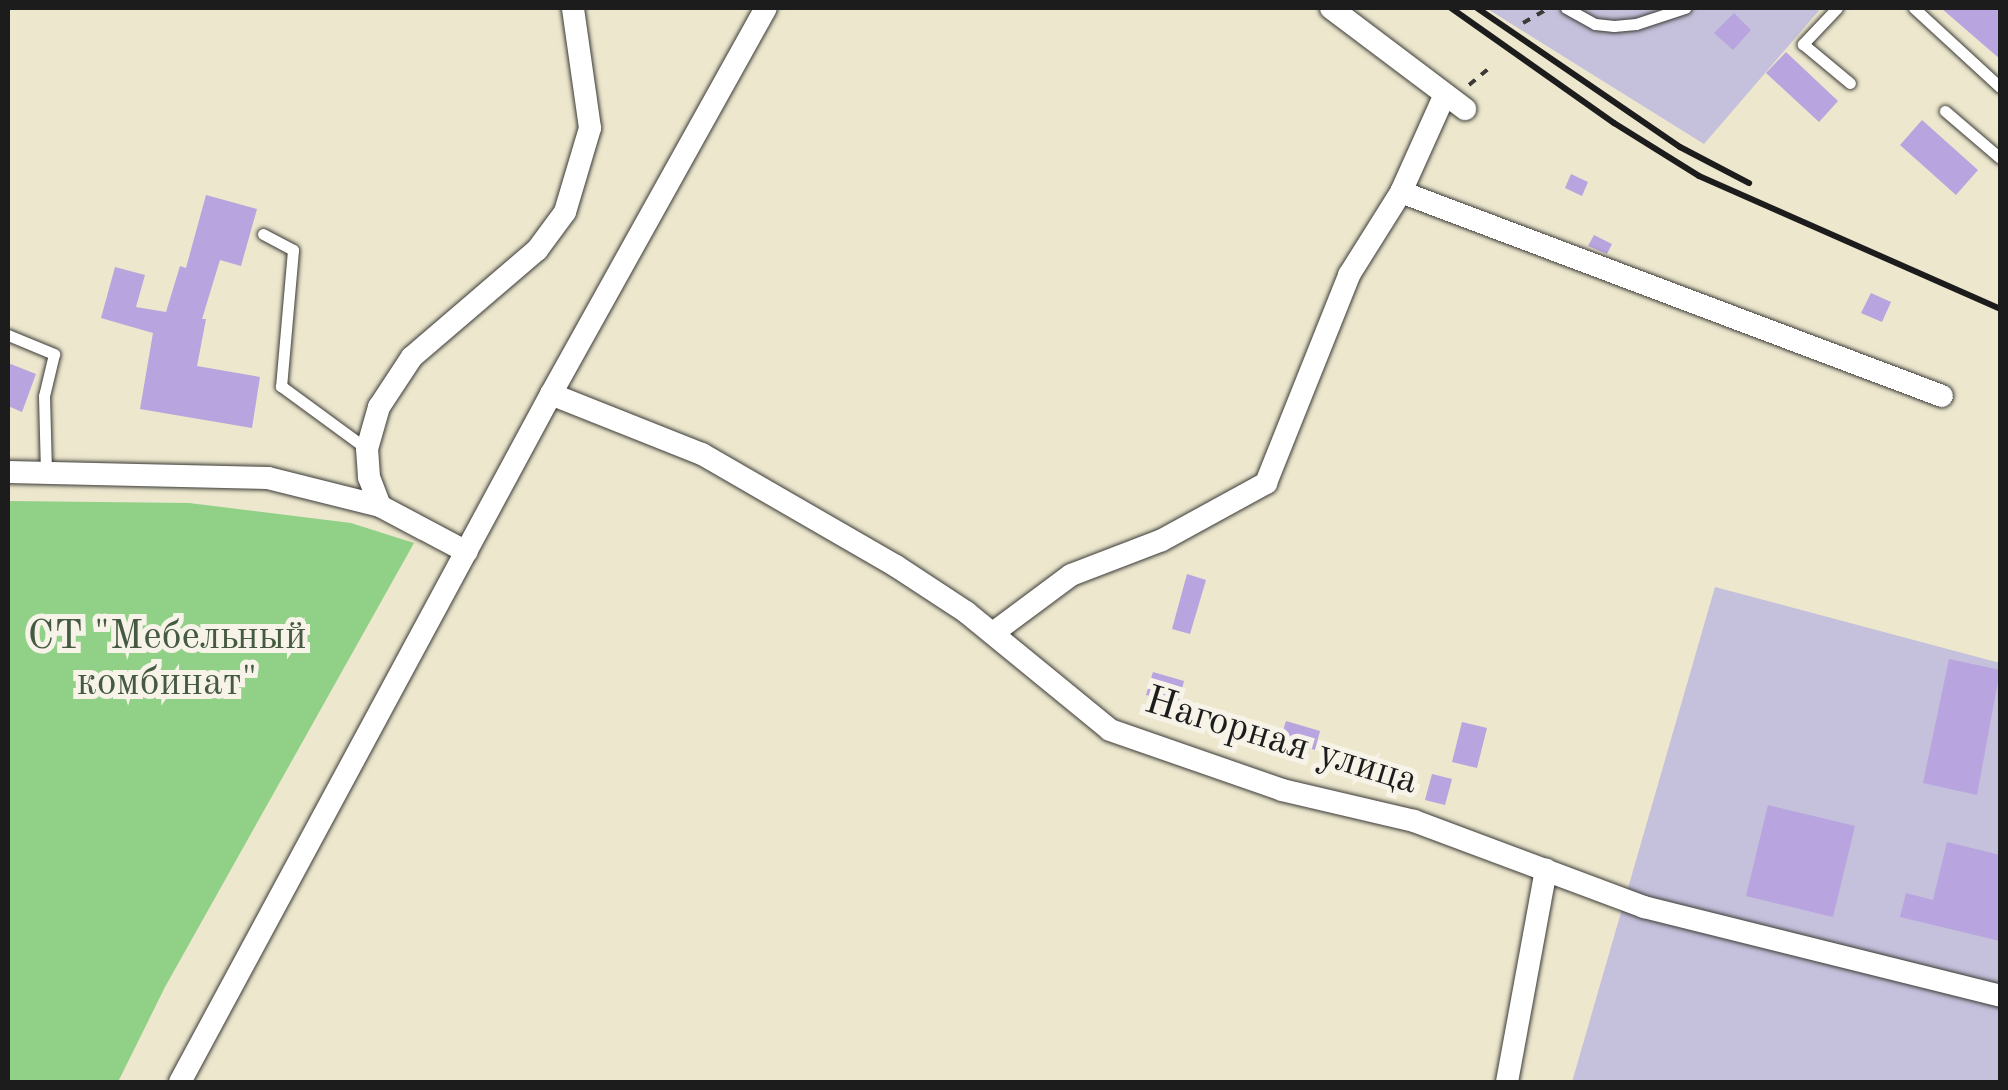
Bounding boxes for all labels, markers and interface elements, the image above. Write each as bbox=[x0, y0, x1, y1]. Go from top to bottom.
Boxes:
park label: СТ "Мебельный комбинат" bbox=[27, 614, 307, 708]
street label: Нагорная улица bbox=[1139, 678, 1423, 806]

